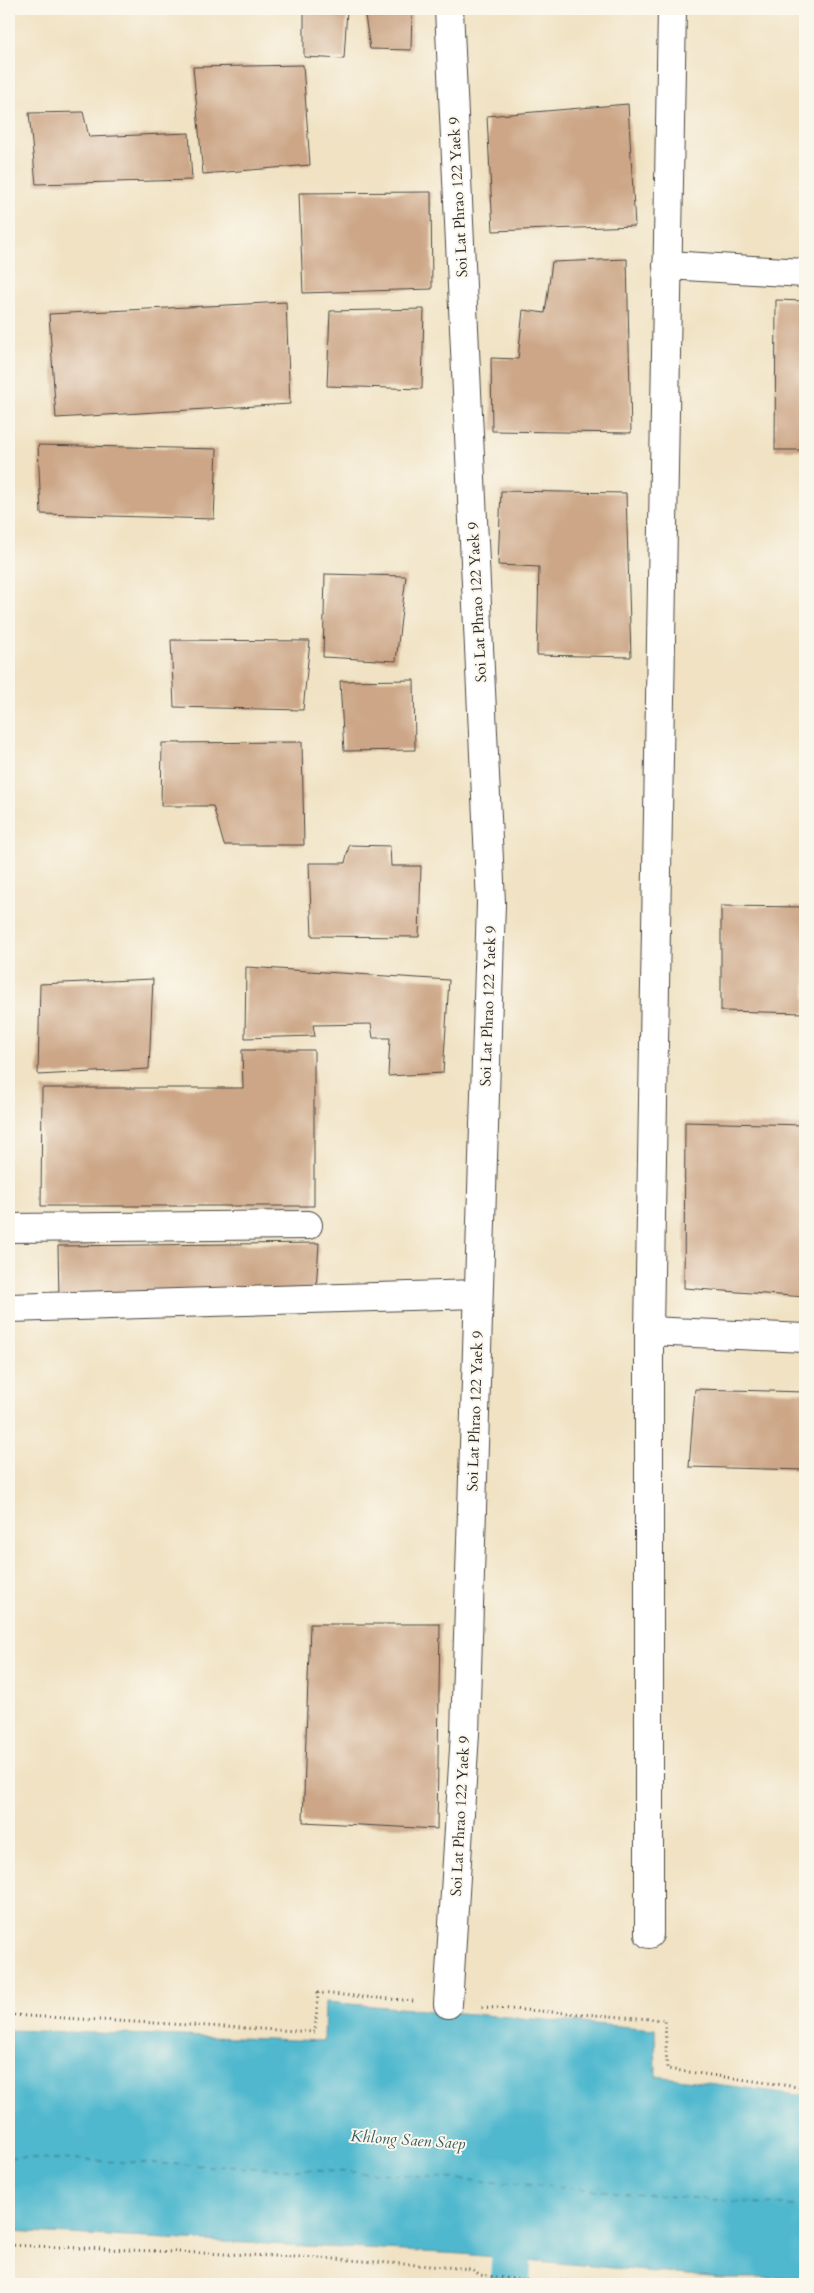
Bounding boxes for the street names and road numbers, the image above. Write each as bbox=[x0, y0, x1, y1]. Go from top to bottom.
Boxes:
street label: Soi Lat Phrao 122 Yaek 9 bbox=[444, 116, 472, 278]
street label: Soi Lat Phrao 122 Yaek 9 bbox=[463, 521, 491, 683]
street label: Soi Lat Phrao 122 Yaek 9 bbox=[475, 925, 501, 1087]
street label: Soi Lat Phrao 122 Yaek 9 bbox=[462, 1330, 488, 1492]
street label: Soi Lat Phrao 122 Yaek 9 bbox=[446, 1735, 474, 1897]

